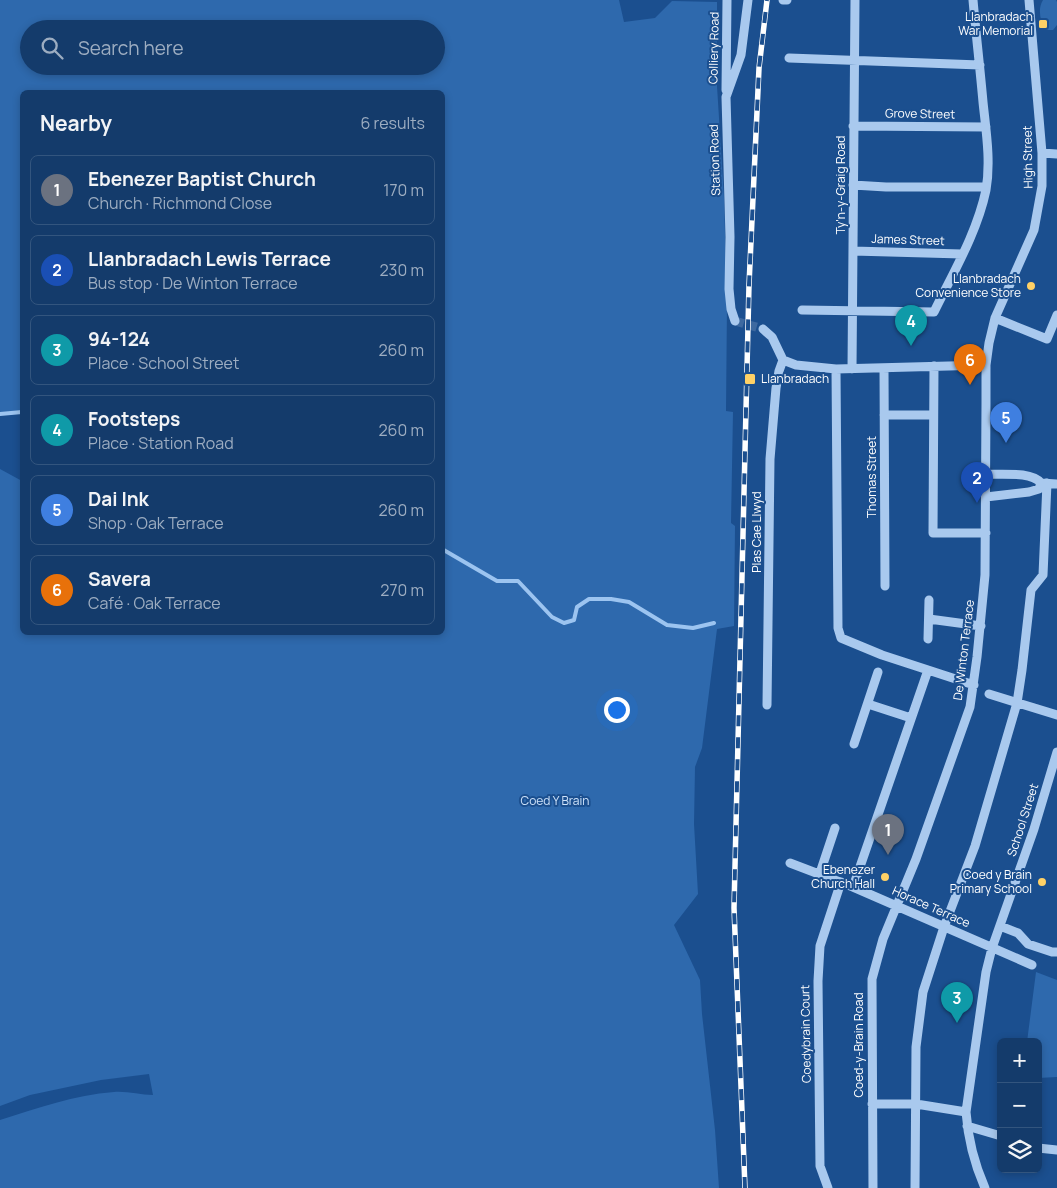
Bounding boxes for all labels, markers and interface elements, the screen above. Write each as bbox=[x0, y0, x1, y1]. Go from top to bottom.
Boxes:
place label: Llanbradach War Memorial bbox=[958, 8, 1033, 39]
street label: Colliery Road bbox=[704, 12, 723, 84]
marker: Llanbradach War Memorial bbox=[1037, 18, 1049, 30]
search box bbox=[20, 20, 445, 75]
icon: search bbox=[38, 34, 66, 62]
text: Search here bbox=[78, 35, 184, 61]
street label: Grove Street bbox=[885, 104, 955, 123]
text: Nearby bbox=[40, 109, 112, 137]
text: 6 results bbox=[360, 112, 425, 134]
street label: Station Road bbox=[705, 124, 724, 196]
street label: High Street bbox=[1018, 125, 1037, 189]
street label: Ty'n-y-Graig Road bbox=[832, 136, 849, 234]
text: Ebenezer Baptist Church bbox=[88, 166, 316, 192]
text: 1 bbox=[53, 179, 61, 201]
text: 170 m bbox=[383, 179, 424, 201]
text: Church · Richmond Close bbox=[88, 192, 272, 214]
street label: James Street bbox=[871, 230, 945, 249]
text: Llanbradach Lewis Terrace bbox=[88, 246, 331, 272]
text: 2 bbox=[52, 259, 62, 281]
text: 230 m bbox=[380, 259, 424, 281]
place label: Llanbradach Convenience Store bbox=[915, 270, 1021, 301]
text: Bus stop · De Winton Terrace bbox=[88, 272, 298, 294]
marker: Llanbradach Convenience Store bbox=[1025, 280, 1037, 292]
pin: 4 bbox=[895, 305, 927, 346]
text: 94-124 bbox=[88, 326, 150, 352]
text: 3 bbox=[52, 339, 62, 361]
text: 260 m bbox=[378, 339, 424, 361]
pin: 6 bbox=[954, 344, 986, 385]
text: Place · School Street bbox=[88, 352, 239, 374]
place label: Llanbradach bbox=[761, 370, 829, 387]
marker: Llanbradach bbox=[743, 372, 757, 386]
pin: 5 bbox=[990, 402, 1022, 443]
text: Footsteps bbox=[88, 406, 180, 432]
text: 4 bbox=[52, 419, 62, 441]
text: 260 m bbox=[378, 419, 424, 441]
text: Place · Station Road bbox=[88, 432, 234, 454]
street label: Thomas Street bbox=[863, 436, 880, 518]
pin: 2 bbox=[961, 462, 993, 503]
text: Dai Ink bbox=[88, 486, 149, 512]
street label: Plas Cae Llwyd bbox=[748, 491, 765, 573]
text: 5 bbox=[52, 499, 62, 521]
text: 260 m bbox=[378, 499, 424, 521]
text: Shop · Oak Terrace bbox=[88, 512, 224, 534]
text: Savera bbox=[88, 566, 151, 592]
text: 6 bbox=[52, 579, 62, 601]
text: 270 m bbox=[380, 579, 424, 601]
text: Café · Oak Terrace bbox=[88, 592, 221, 614]
street label: De Winton Terrace bbox=[949, 599, 978, 701]
your location bbox=[604, 697, 630, 723]
street label: School Street bbox=[1003, 781, 1042, 859]
park label: Coed Y Brain bbox=[521, 792, 589, 809]
pin: 1 bbox=[872, 814, 904, 855]
place label: Ebenezer Church Hall bbox=[811, 861, 876, 892]
place label: Coed y Brain Primary School bbox=[950, 866, 1032, 897]
marker: Ebenezer Church Hall bbox=[879, 871, 891, 883]
marker: Coed y Brain Primary School bbox=[1036, 876, 1048, 888]
street label: Horace Terrace bbox=[890, 882, 973, 931]
pin: 3 bbox=[941, 982, 973, 1023]
street label: Coedybrain Court bbox=[796, 985, 815, 1083]
street label: Coed-y-Brain Road bbox=[850, 992, 867, 1098]
map controls bbox=[997, 1038, 1042, 1173]
button: + bbox=[997, 1038, 1042, 1083]
button: − bbox=[997, 1083, 1042, 1128]
button: layers bbox=[997, 1128, 1042, 1173]

